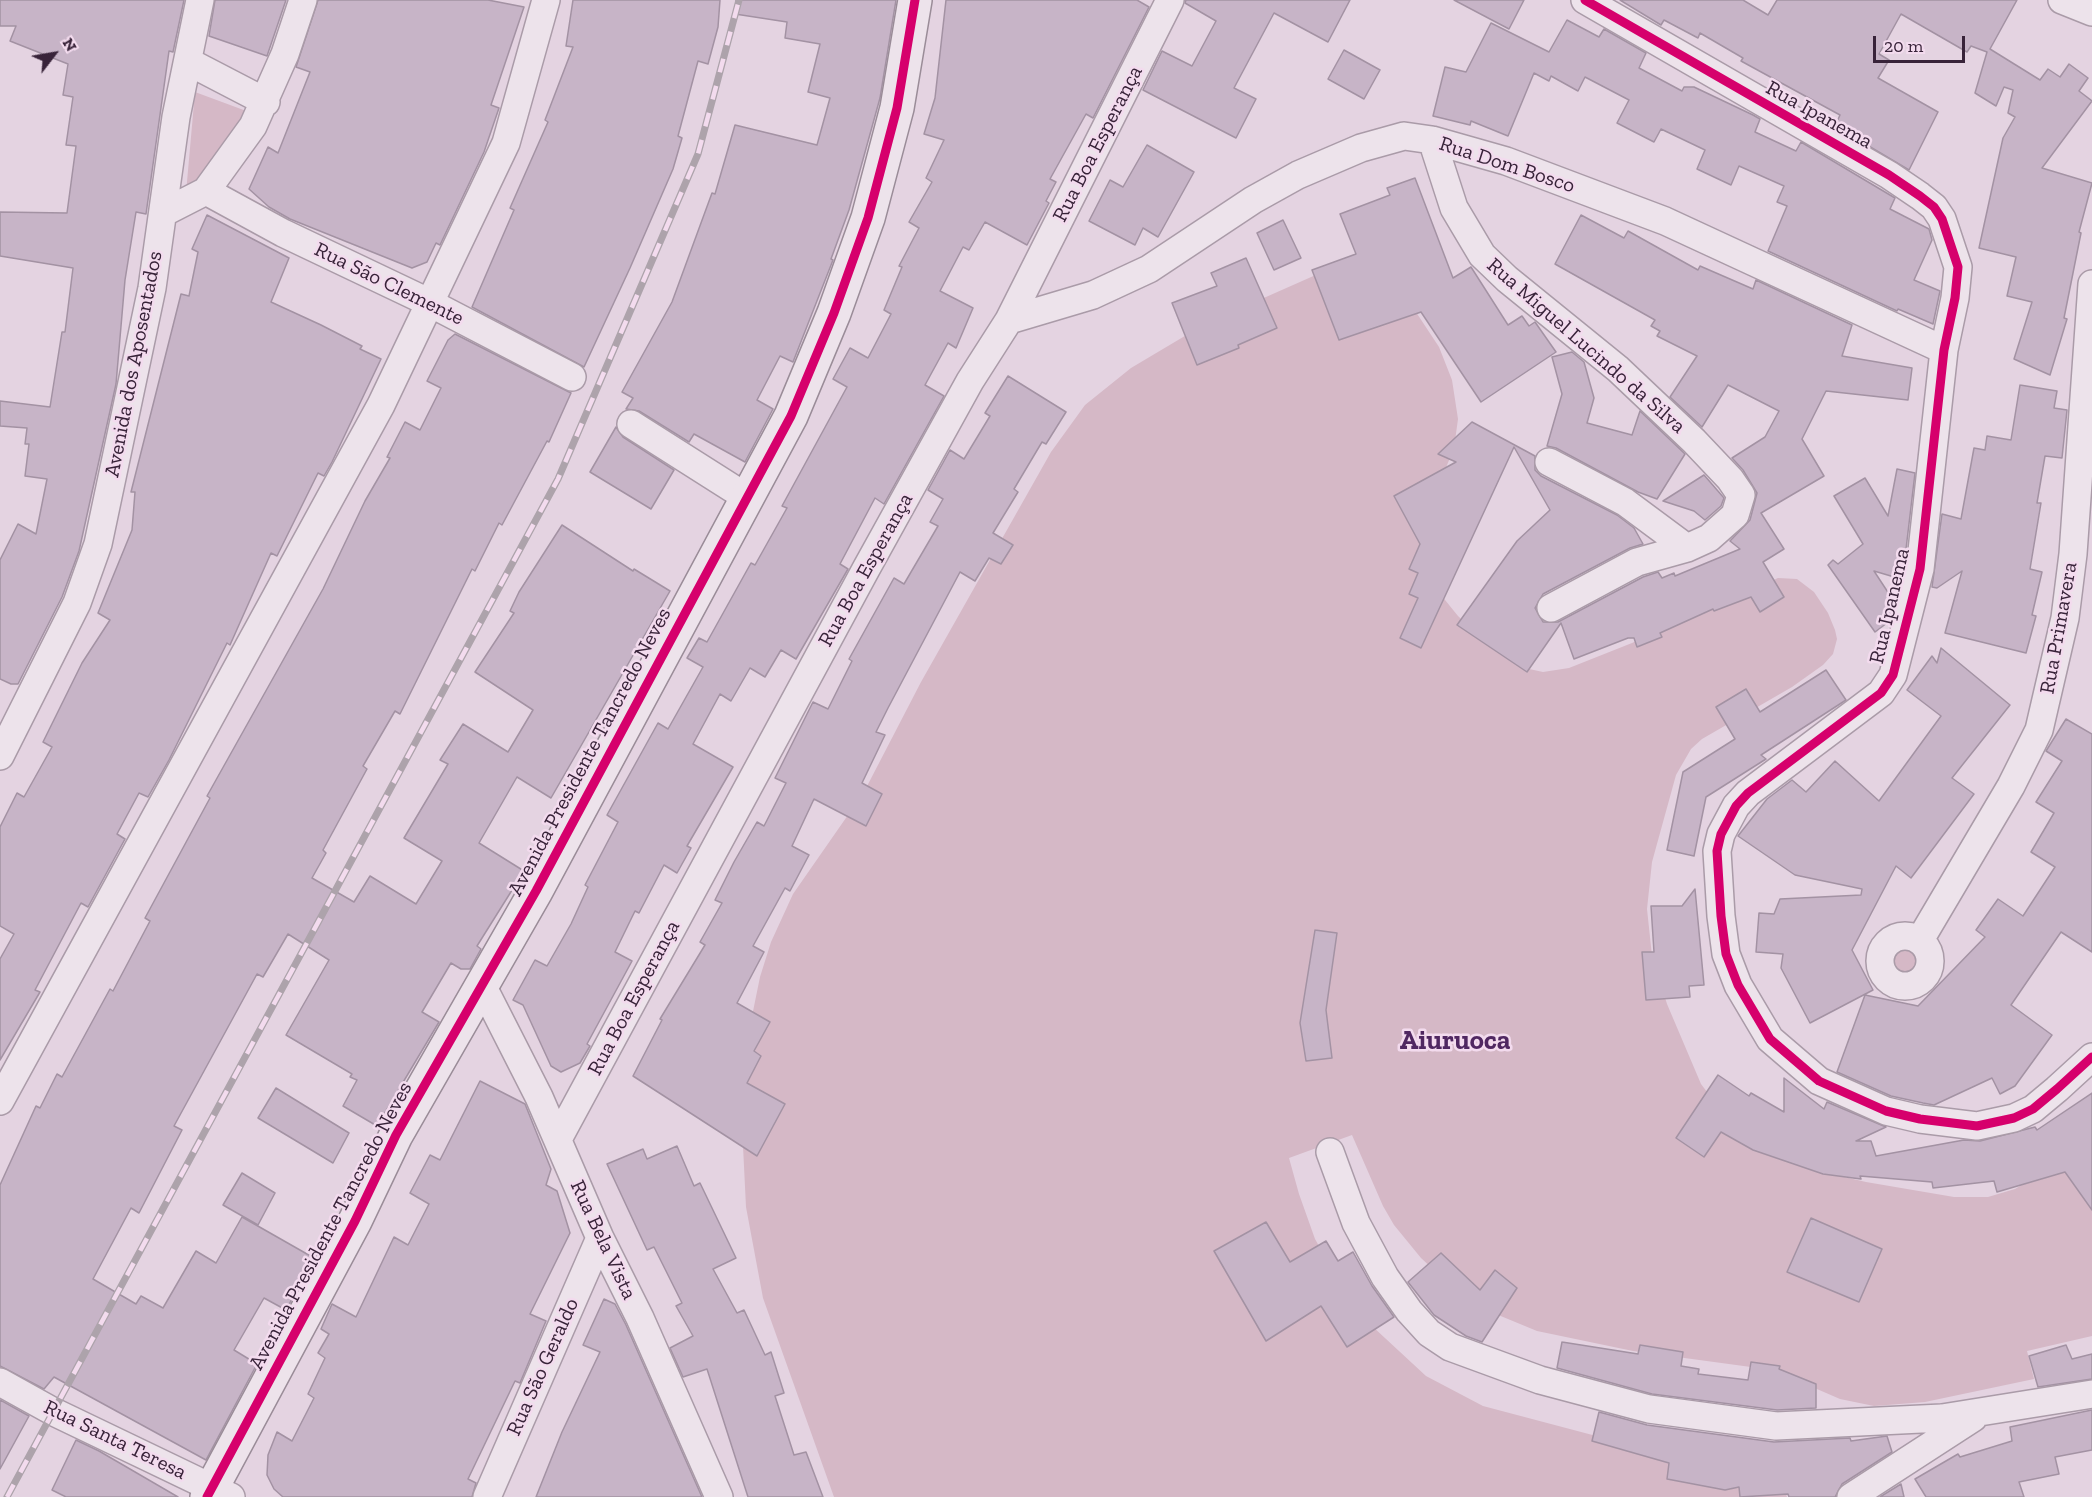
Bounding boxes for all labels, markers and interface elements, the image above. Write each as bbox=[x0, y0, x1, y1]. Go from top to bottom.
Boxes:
north arrow bbox=[24, 24, 84, 84]
scale bar bbox=[1876, 24, 1968, 62]
text: N bbox=[59, 34, 81, 55]
text: 20 m bbox=[1884, 35, 1923, 57]
street label: Rua Boa Esperança bbox=[1048, 62, 1148, 226]
street label: Rua Ipanema bbox=[1761, 75, 1877, 155]
street label: Rua Dom Bosco bbox=[1436, 131, 1578, 199]
street label: Rua São Clemente bbox=[310, 237, 468, 331]
street label: Avenida dos Aposentados bbox=[100, 249, 168, 479]
street label: Rua Miguel Lucindo da Silva bbox=[1482, 253, 1690, 439]
street label: Rua Boa Esperança bbox=[813, 489, 919, 651]
street label: Rua Ipanema bbox=[1864, 546, 1916, 666]
street label: Rua Primavera bbox=[2035, 560, 2083, 696]
street label: Avenida Presidente Tancredo Neves bbox=[503, 604, 677, 900]
street label: Rua Boa Esperança bbox=[583, 916, 685, 1080]
district label: Aiuruoca bbox=[1400, 1025, 1510, 1057]
street label: Avenida Presidente Tancredo Neves bbox=[244, 1078, 418, 1374]
street label: Rua Bela Vista bbox=[564, 1176, 642, 1304]
street label: Rua São Geraldo bbox=[501, 1294, 585, 1440]
street label: Rua Santa Teresa bbox=[40, 1395, 190, 1485]

